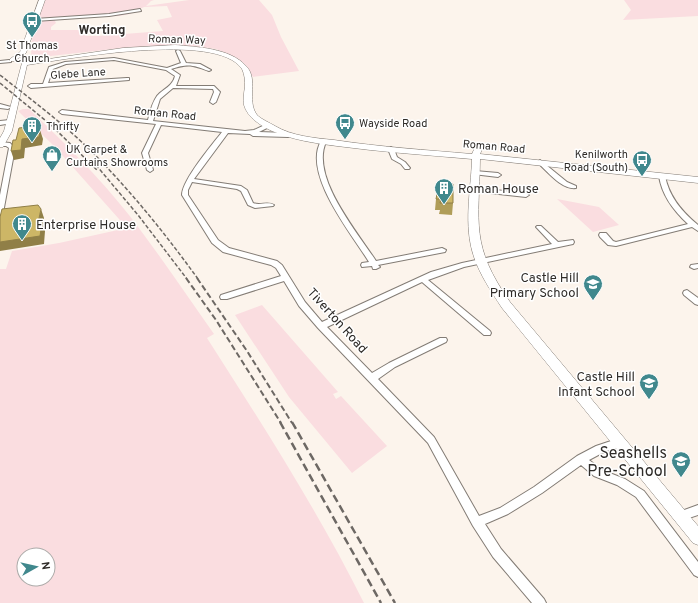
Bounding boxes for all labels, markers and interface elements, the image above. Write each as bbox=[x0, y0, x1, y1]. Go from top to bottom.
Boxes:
bus stop icon: St Thomas Church bbox=[21, 10, 43, 38]
district label: Worting bbox=[79, 23, 125, 39]
street label: Roman Way bbox=[148, 32, 206, 48]
place label: St Thomas Church bbox=[6, 39, 58, 66]
street label: Glebe Lane bbox=[50, 65, 106, 83]
street label: Roman Road bbox=[133, 104, 197, 124]
bus stop icon: Wayside Road bbox=[334, 112, 356, 140]
building icon: Thrifty bbox=[21, 115, 43, 143]
place label: Wayside Road bbox=[359, 117, 427, 131]
place label: Thrifty bbox=[46, 120, 79, 134]
street label: Roman Road bbox=[462, 137, 526, 157]
place label: UK Carpet & Curtains Showrooms bbox=[66, 143, 168, 170]
shop icon: UK Carpet & Curtains Showrooms bbox=[41, 144, 63, 172]
place label: Kenilworth Road (South) bbox=[564, 148, 628, 175]
bus stop icon: Kenilworth Road (South) bbox=[631, 149, 653, 177]
building icon: Roman House bbox=[433, 177, 455, 205]
place label: Roman House bbox=[458, 182, 539, 198]
building icon: Enterprise House bbox=[11, 213, 33, 241]
place label: Enterprise House bbox=[36, 218, 136, 234]
place label: Castle Hill Primary School bbox=[490, 271, 579, 302]
school or university icon: Castle Hill Primary School bbox=[582, 273, 604, 301]
street label: Tiverton Road bbox=[303, 285, 370, 357]
place label: Castle Hill Infant School bbox=[558, 370, 635, 401]
school or university icon: Castle Hill Infant School bbox=[638, 372, 660, 400]
place label: Seashells Pre-School bbox=[587, 444, 667, 482]
school or university icon: Seashells Pre-School bbox=[670, 450, 692, 478]
north arrow bbox=[16, 547, 56, 587]
text: N bbox=[37, 561, 52, 571]

